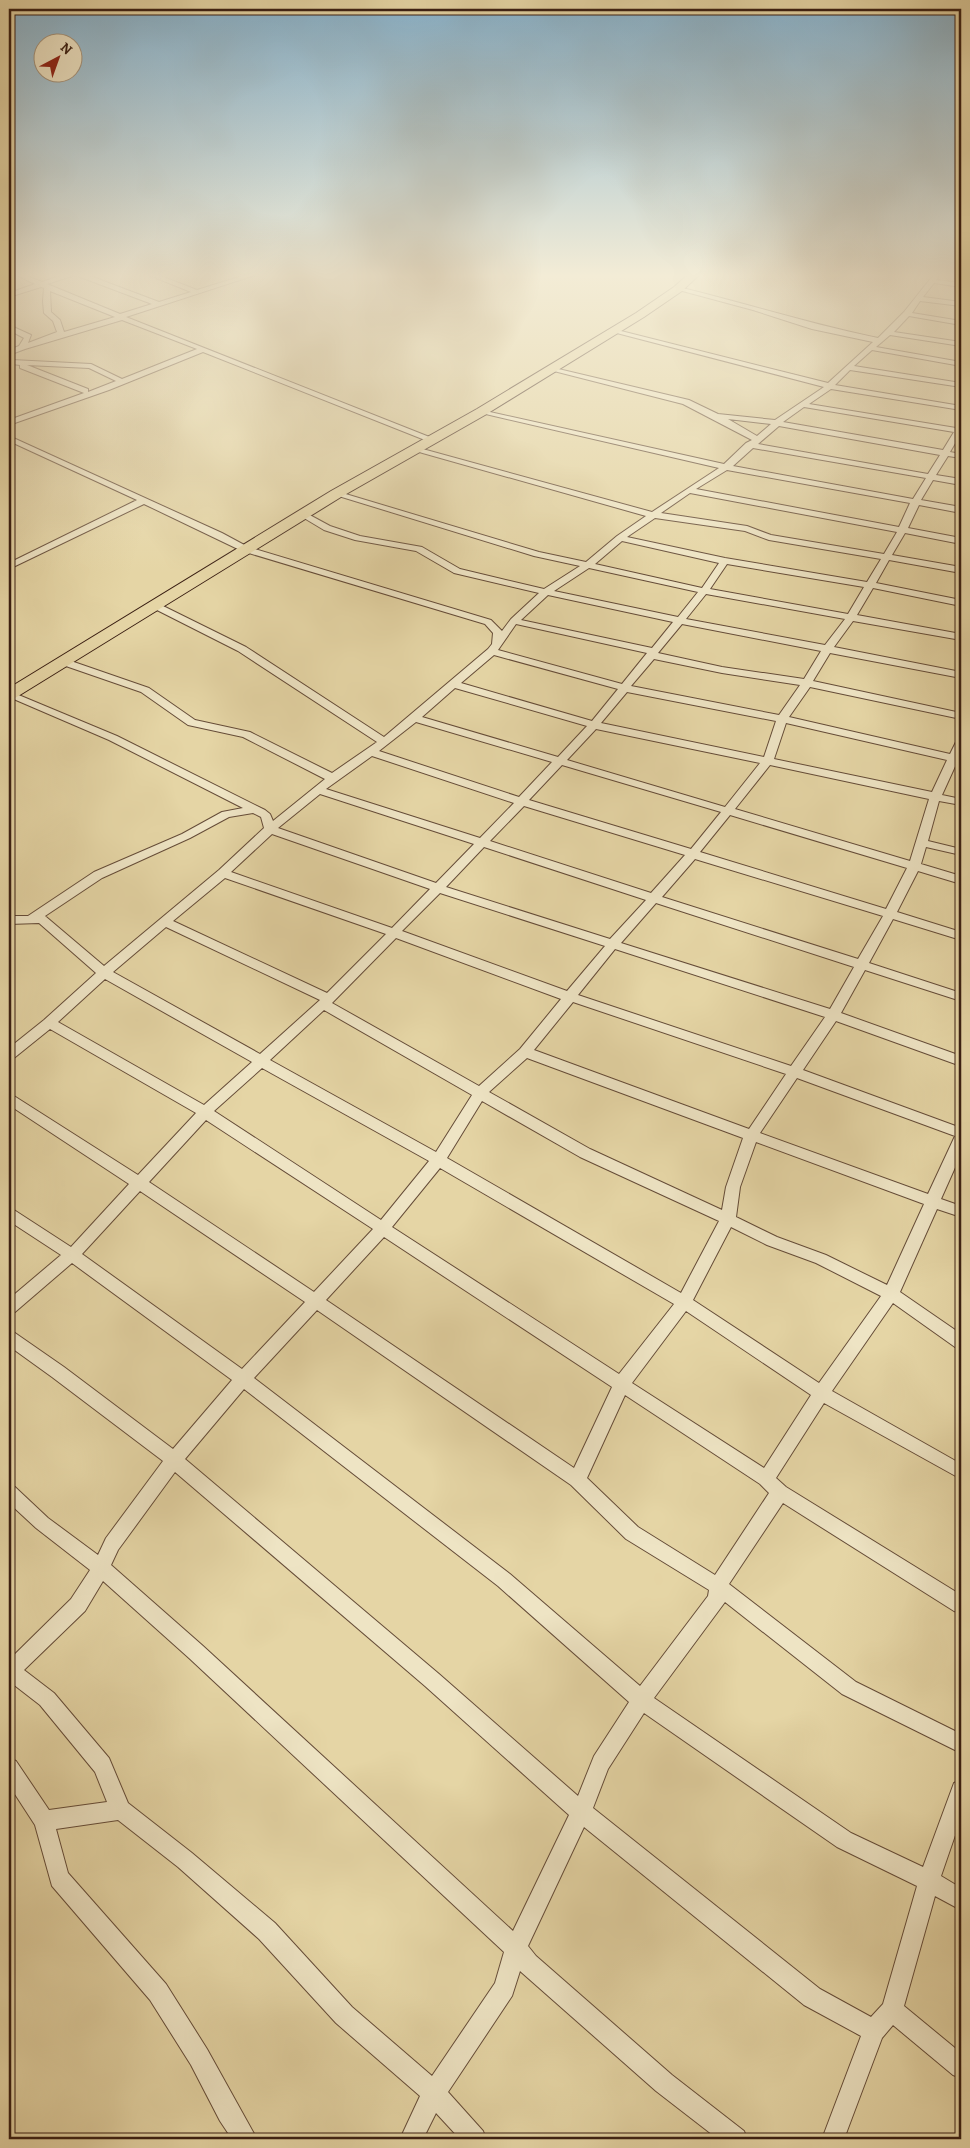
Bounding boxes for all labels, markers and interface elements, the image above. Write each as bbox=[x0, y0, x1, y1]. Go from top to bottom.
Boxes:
north arrow bbox=[32, 32, 82, 82]
text: N bbox=[56, 38, 76, 59]

